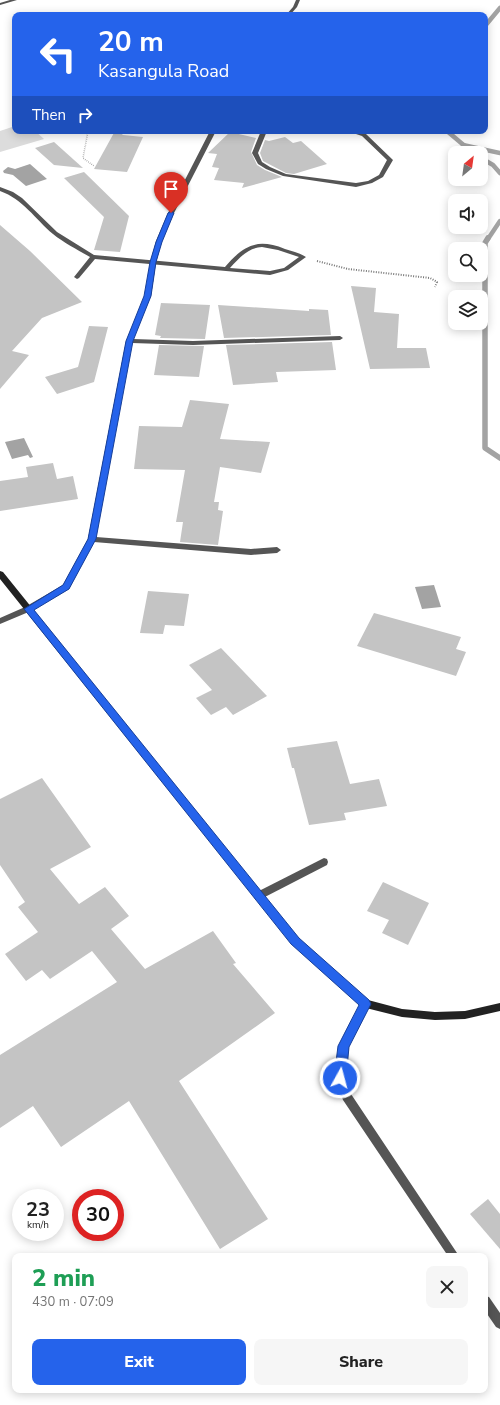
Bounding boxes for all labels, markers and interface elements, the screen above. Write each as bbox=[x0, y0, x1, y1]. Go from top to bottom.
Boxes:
text: 20 m bbox=[98, 23, 164, 61]
icon: left bbox=[32, 28, 84, 80]
text: Kasangula Road bbox=[98, 59, 229, 83]
icon: right bbox=[74, 104, 96, 126]
text: Then bbox=[32, 105, 66, 125]
north arrow bbox=[448, 146, 488, 186]
map controls bbox=[448, 146, 488, 330]
pin bbox=[154, 172, 188, 213]
icon: arrive bbox=[160, 178, 182, 200]
button: sound bbox=[448, 194, 488, 234]
button: search bbox=[448, 242, 488, 282]
button: layers bbox=[448, 290, 488, 330]
position arrow bbox=[319, 1057, 361, 1099]
speed limit sign: 30 bbox=[72, 1189, 124, 1241]
text: 23 bbox=[26, 1196, 50, 1223]
text: km/h bbox=[27, 1218, 49, 1232]
text: 2 min bbox=[32, 1262, 95, 1294]
button: close bbox=[426, 1266, 468, 1308]
text: 430 m · 07:09 bbox=[32, 1293, 114, 1311]
button: Exit bbox=[32, 1339, 246, 1385]
button: Share bbox=[254, 1339, 468, 1385]

